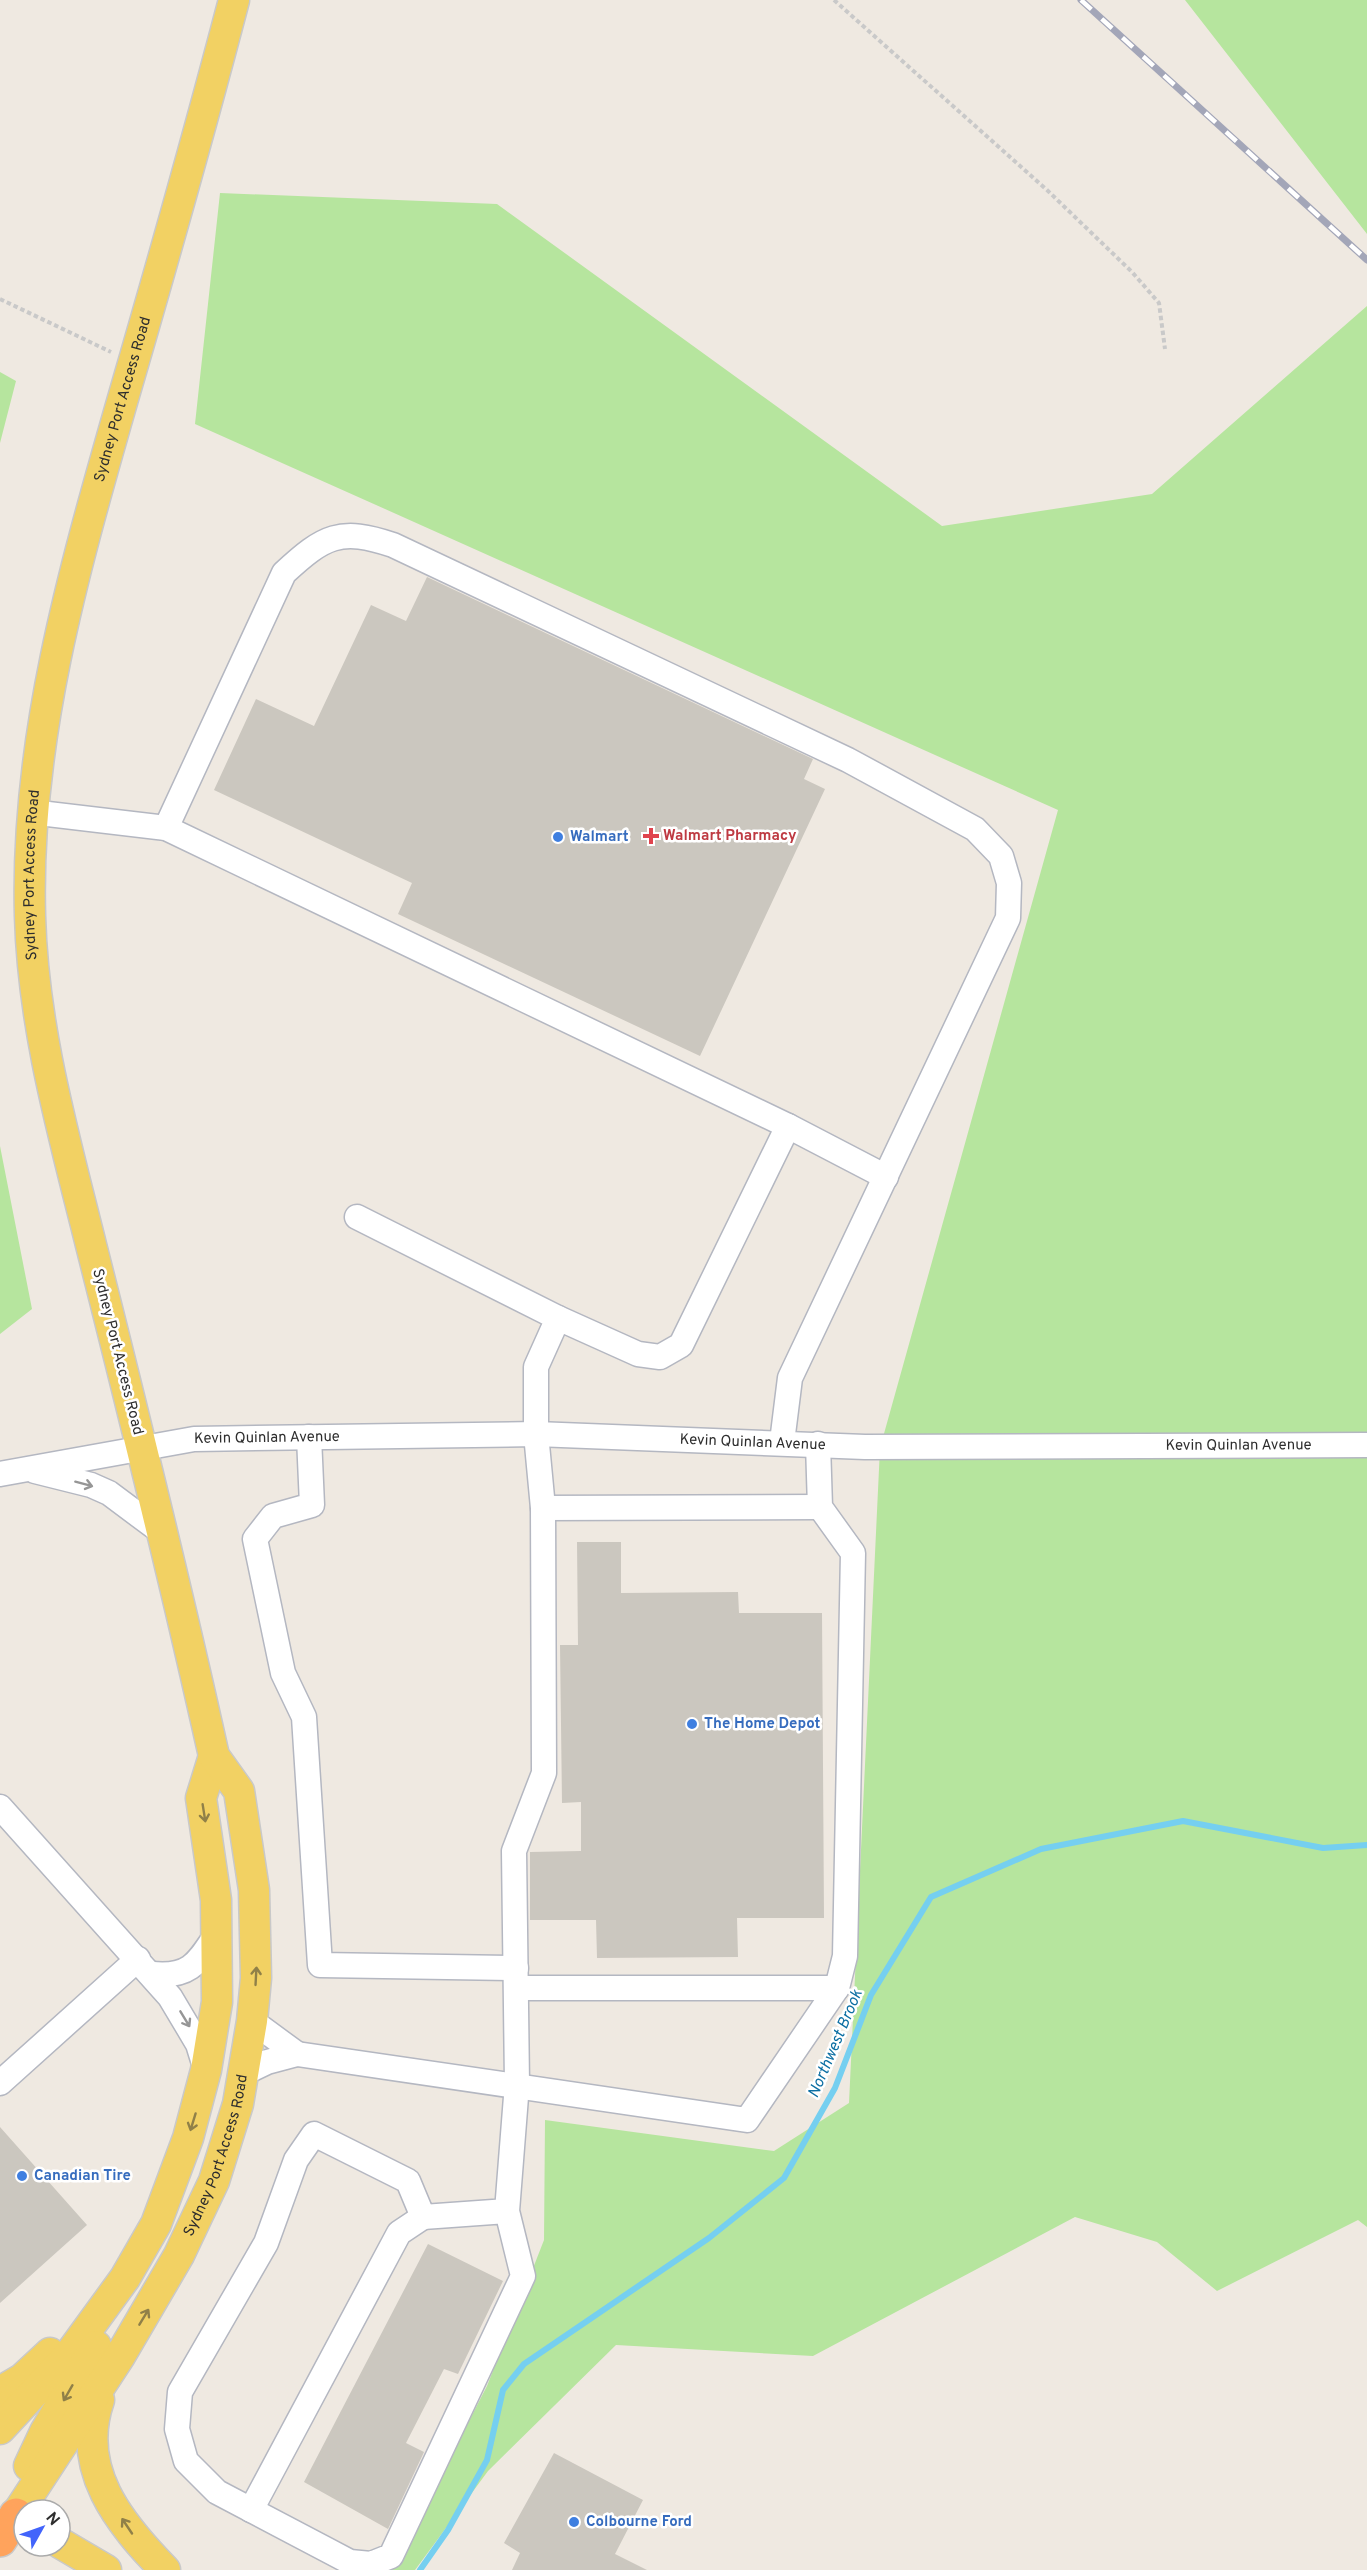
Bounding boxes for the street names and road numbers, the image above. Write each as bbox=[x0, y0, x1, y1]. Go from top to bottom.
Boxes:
street label: Sydney Port Access Road bbox=[90, 315, 156, 484]
street label: Sydney Port Access Road bbox=[20, 789, 44, 961]
street label: Sydney Port Access Road bbox=[87, 1267, 147, 1437]
street label: Kevin Quinlan Avenue bbox=[194, 1427, 340, 1449]
street label: Kevin Quinlan Avenue bbox=[679, 1430, 826, 1455]
street label: Kevin Quinlan Avenue bbox=[1165, 1436, 1312, 1455]
street label: Sydney Port Access Road bbox=[180, 2073, 252, 2240]

